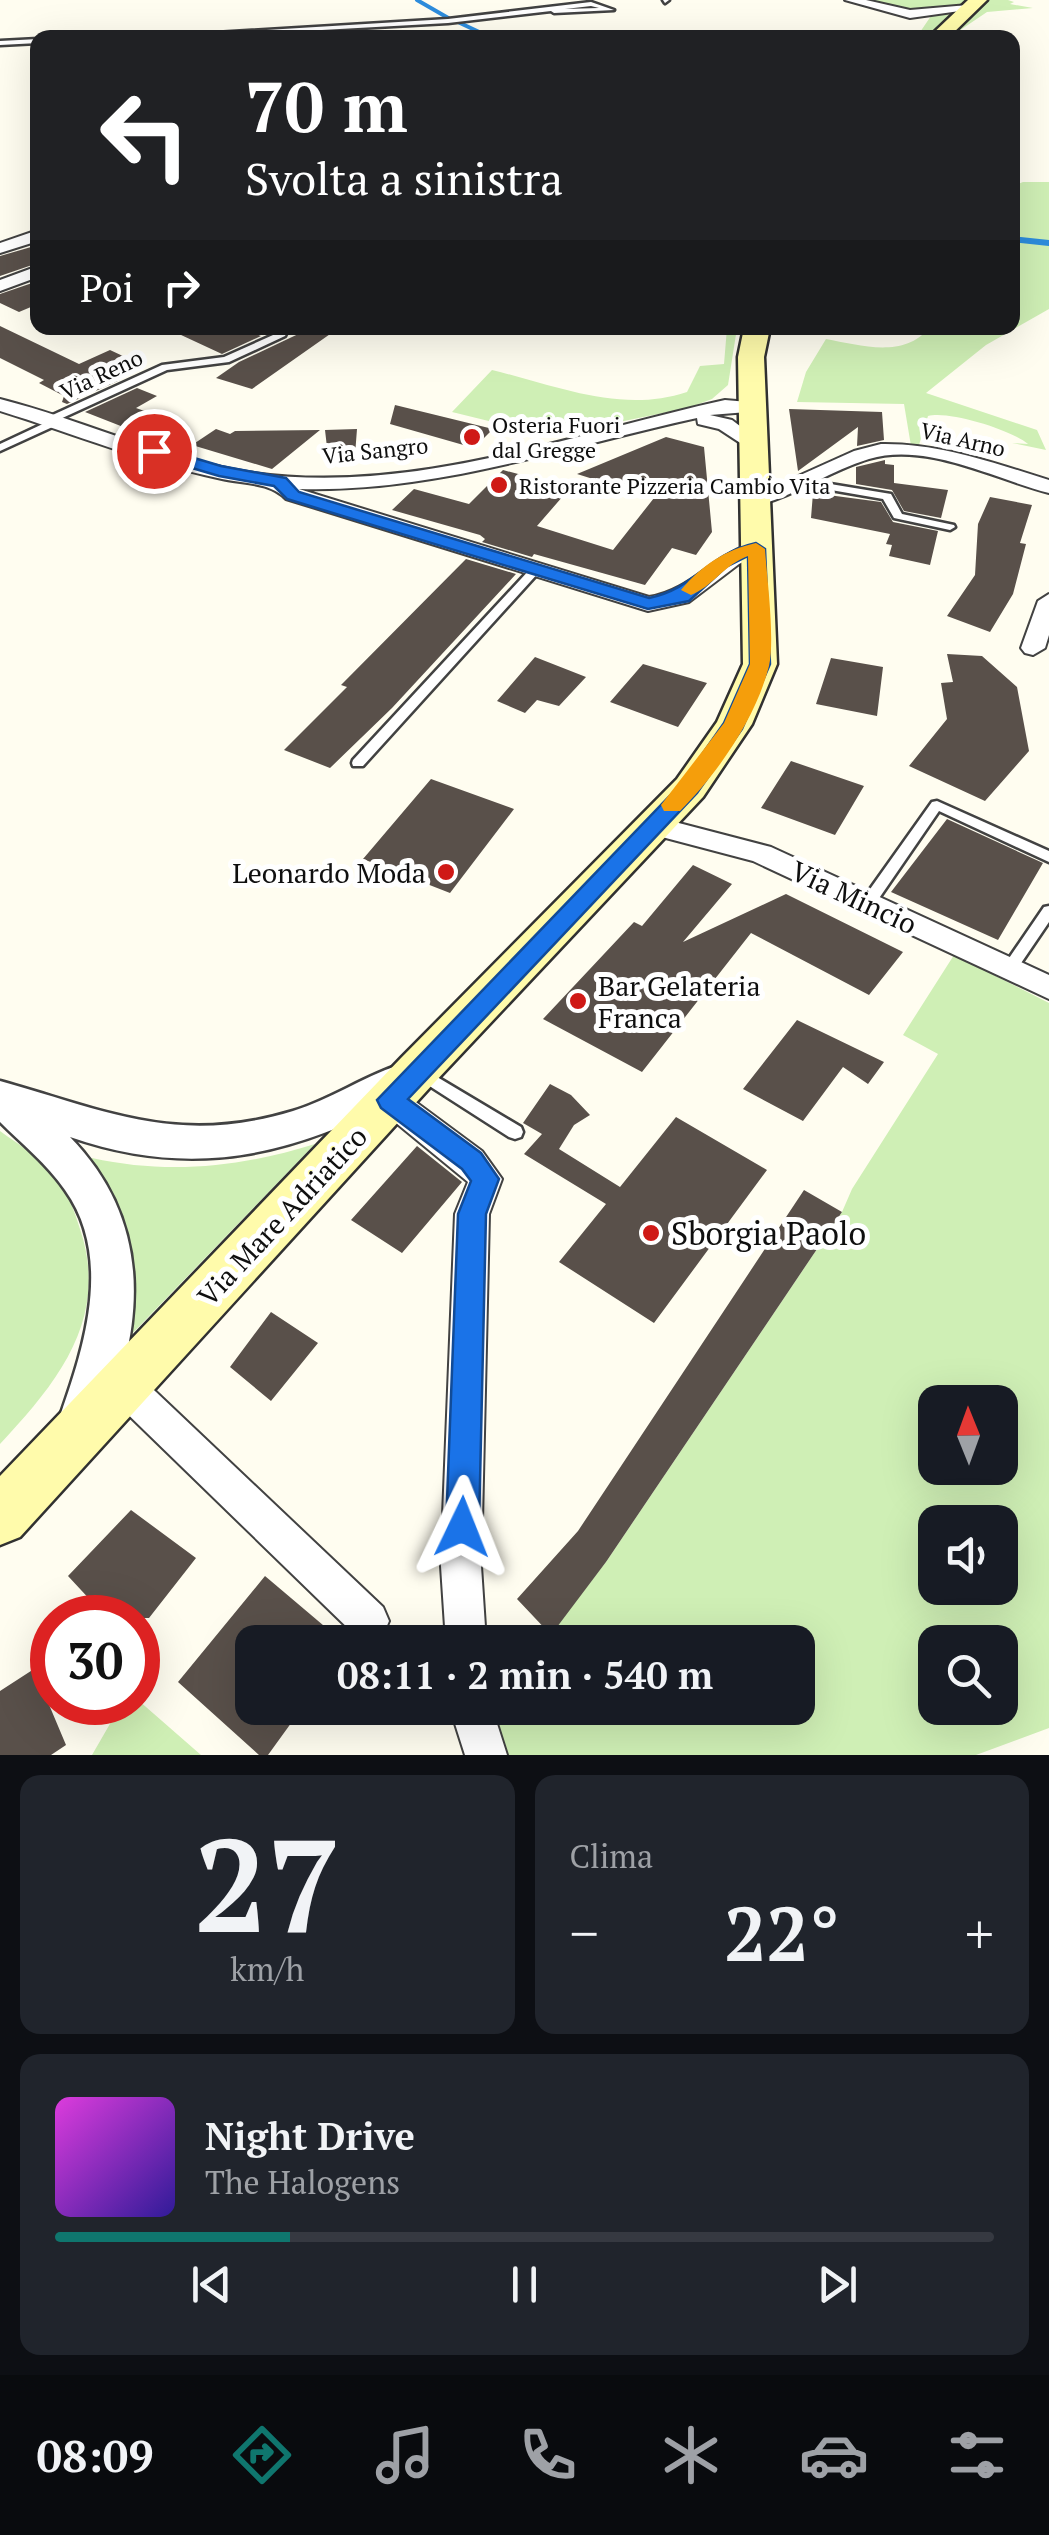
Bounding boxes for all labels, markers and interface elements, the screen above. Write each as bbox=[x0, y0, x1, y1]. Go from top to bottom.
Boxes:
text: 70 m bbox=[245, 59, 408, 152]
icon: left bbox=[80, 70, 210, 200]
text: Svolta a sinistra bbox=[245, 148, 563, 208]
icon: right bbox=[154, 260, 209, 315]
text: Poi bbox=[80, 263, 134, 313]
street label: Via Reno bbox=[55, 342, 147, 406]
pin bbox=[112, 409, 197, 494]
place label: Osteria Fuori dal Gregge bbox=[492, 410, 620, 464]
street label: Via Arno bbox=[918, 415, 1008, 463]
icon: arrive bbox=[127, 424, 182, 479]
marker: Osteria Fuori dal Gregge bbox=[461, 426, 483, 448]
street label: Via Sangro bbox=[321, 430, 429, 470]
place label: Ristorante Pizzeria Cambio Vita bbox=[519, 471, 830, 500]
marker: Ristorante Pizzeria Cambio Vita bbox=[488, 474, 510, 496]
street label: Via Mincio bbox=[785, 852, 923, 942]
place label: Leonardo Moda bbox=[232, 854, 426, 891]
marker: Leonardo Moda bbox=[435, 861, 457, 883]
place label: Bar Gelateria Franca bbox=[598, 967, 761, 1036]
marker: Bar Gelateria Franca bbox=[567, 990, 589, 1012]
street label: Via Mare Adriatico bbox=[189, 1118, 375, 1314]
place label: Sborgia Paolo bbox=[671, 1212, 866, 1254]
marker: Sborgia Paolo bbox=[640, 1222, 662, 1244]
north arrow bbox=[918, 1385, 1018, 1485]
map controls bbox=[918, 1385, 1018, 1725]
position arrow bbox=[410, 1475, 514, 1579]
button: sound bbox=[918, 1505, 1018, 1605]
speed limit sign: 30 bbox=[30, 1595, 160, 1725]
button: search bbox=[918, 1625, 1018, 1725]
text: 08:11 · 2 min · 540 m bbox=[337, 1650, 713, 1700]
text: 27 bbox=[194, 1797, 341, 1969]
text: Clima bbox=[570, 1835, 653, 1877]
text: 22° bbox=[724, 1883, 840, 1982]
text: − bbox=[570, 1896, 599, 1969]
text: + bbox=[965, 1896, 994, 1969]
text: km/h bbox=[230, 1948, 304, 1990]
text: Night Drive bbox=[205, 2111, 415, 2161]
text: The Halogens bbox=[205, 2161, 400, 2203]
icon: previous bbox=[184, 2257, 239, 2312]
icon: pause bbox=[497, 2257, 552, 2312]
icon: next bbox=[810, 2257, 865, 2312]
icon: directions bbox=[227, 2420, 297, 2490]
icon: music bbox=[370, 2420, 440, 2490]
icon: phone bbox=[513, 2420, 583, 2490]
icon: climate bbox=[656, 2420, 726, 2490]
icon: car bbox=[799, 2420, 869, 2490]
icon: filters bbox=[942, 2420, 1012, 2490]
text: 08:09 bbox=[37, 2425, 154, 2485]

